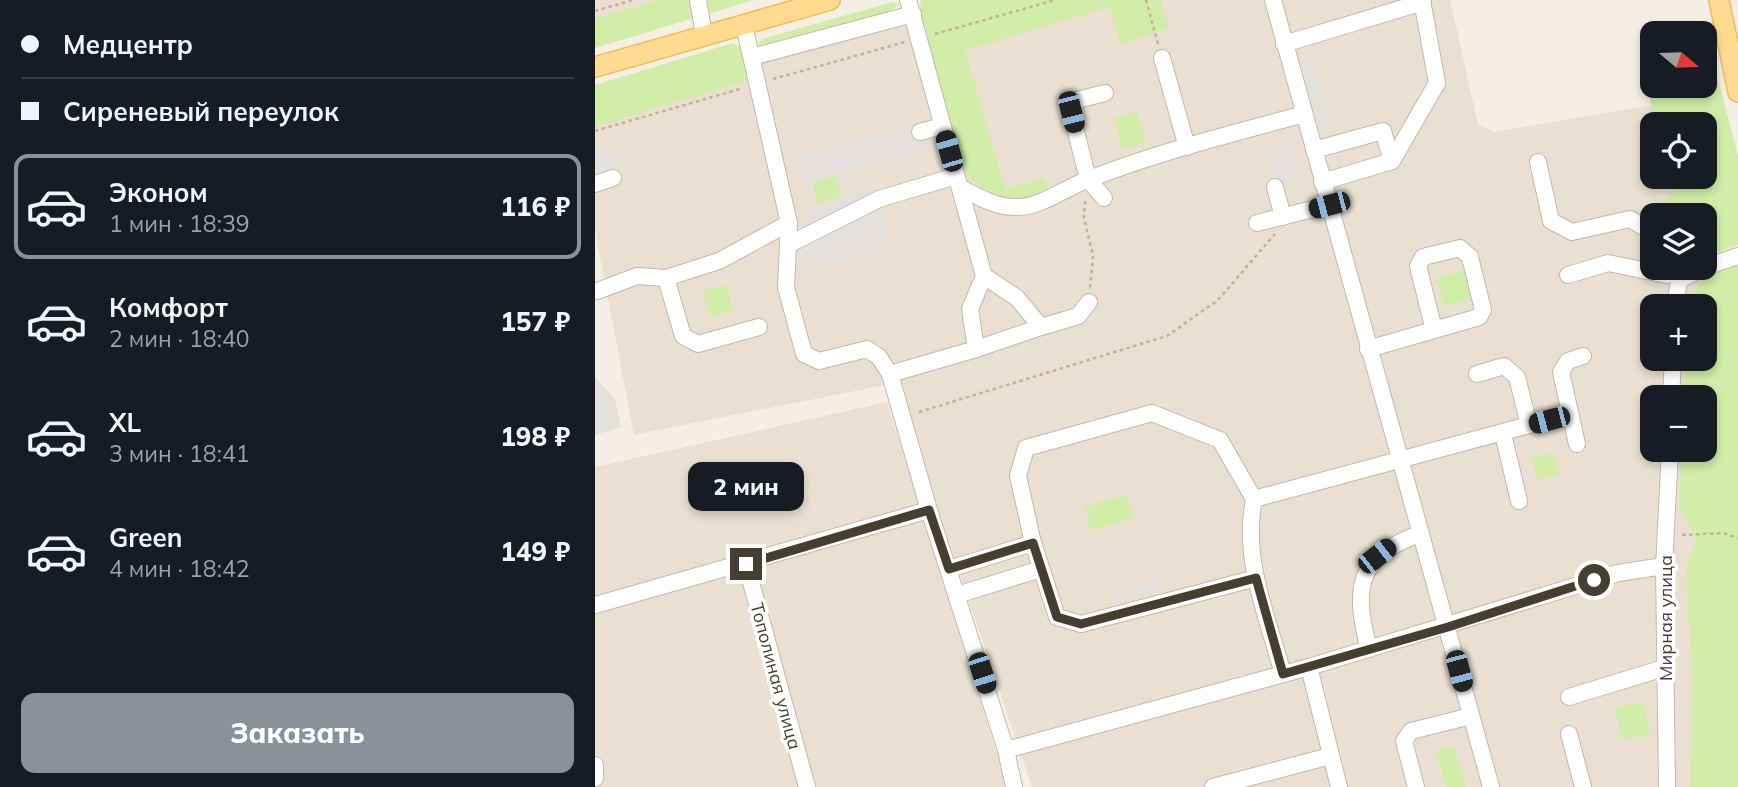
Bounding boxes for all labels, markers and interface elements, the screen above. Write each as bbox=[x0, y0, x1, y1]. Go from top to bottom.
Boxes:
north arrow bbox=[1640, 21, 1717, 98]
map controls bbox=[1640, 21, 1717, 462]
text: Медцентр bbox=[63, 28, 193, 61]
car bbox=[1056, 89, 1087, 135]
text: Сиреневый переулок bbox=[63, 95, 339, 128]
button: locate bbox=[1640, 112, 1717, 189]
car bbox=[934, 128, 965, 174]
icon: car bbox=[25, 175, 88, 238]
text: Эконом bbox=[109, 176, 208, 209]
car bbox=[1306, 189, 1353, 221]
text: 116 ₽ bbox=[500, 190, 570, 223]
button: layers bbox=[1640, 203, 1717, 280]
text: 1 мин · 18:39 bbox=[109, 209, 249, 238]
icon: car bbox=[25, 290, 88, 353]
text: Комфорт bbox=[109, 291, 228, 324]
button: + bbox=[1640, 294, 1717, 371]
text: 157 ₽ bbox=[500, 305, 570, 338]
text: 2 мин · 18:40 bbox=[109, 324, 249, 353]
button: − bbox=[1640, 385, 1717, 462]
car bbox=[1526, 404, 1573, 436]
icon: car bbox=[25, 405, 88, 468]
text: XL bbox=[109, 406, 141, 439]
text: 198 ₽ bbox=[500, 420, 570, 453]
text: 3 мин · 18:41 bbox=[109, 439, 249, 468]
callout: 2 мин bbox=[688, 462, 804, 512]
text: 2 мин bbox=[713, 472, 779, 501]
icon: car bbox=[25, 520, 88, 583]
text: Green bbox=[109, 521, 182, 554]
text: 149 ₽ bbox=[500, 535, 570, 568]
car bbox=[1354, 535, 1401, 577]
route end bbox=[730, 548, 762, 580]
text: 4 мин · 18:42 bbox=[109, 554, 249, 583]
street label: Мирная улица bbox=[1654, 555, 1677, 681]
route start bbox=[1578, 564, 1610, 596]
street label: Тополиная улица bbox=[745, 600, 807, 752]
car bbox=[1444, 648, 1475, 694]
car bbox=[966, 650, 999, 696]
button: Заказать bbox=[21, 693, 574, 773]

